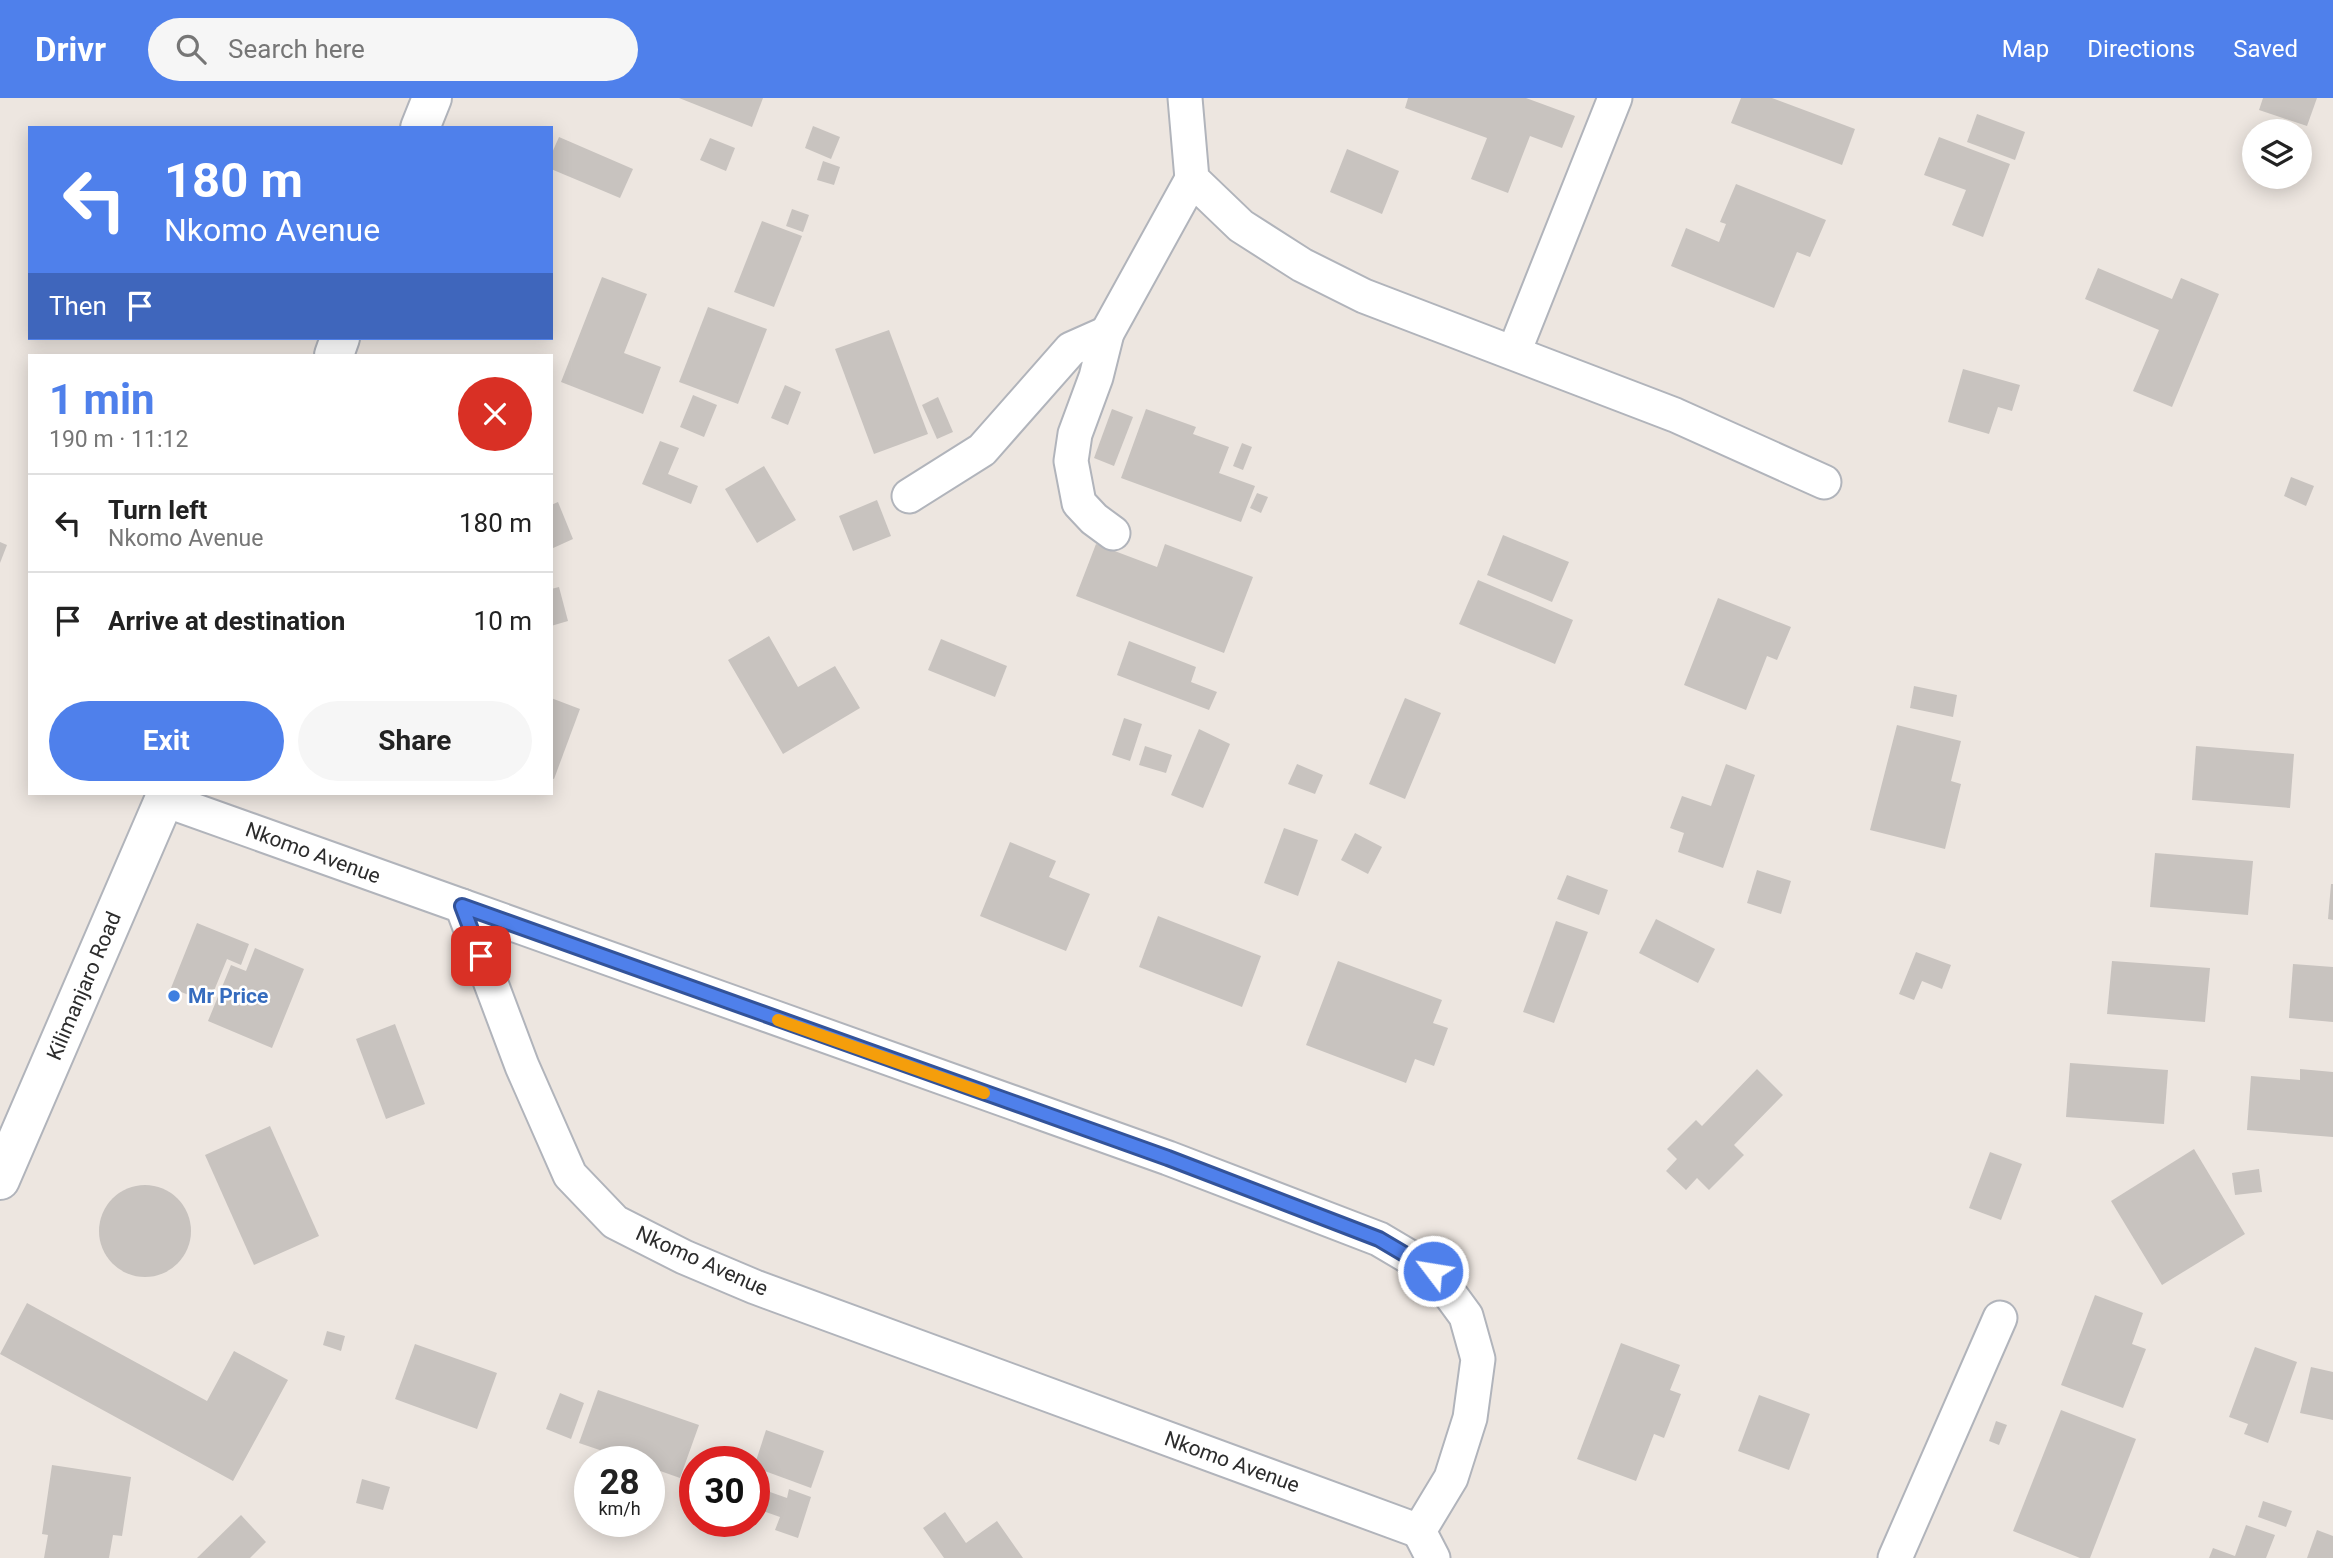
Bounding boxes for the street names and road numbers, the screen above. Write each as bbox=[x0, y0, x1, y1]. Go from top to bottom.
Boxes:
street label: Nkomo Avenue bbox=[242, 817, 384, 889]
street label: Kilimanjaro Road bbox=[42, 908, 126, 1064]
street label: Nkomo Avenue bbox=[632, 1221, 772, 1301]
street label: Nkomo Avenue bbox=[1161, 1426, 1303, 1498]

